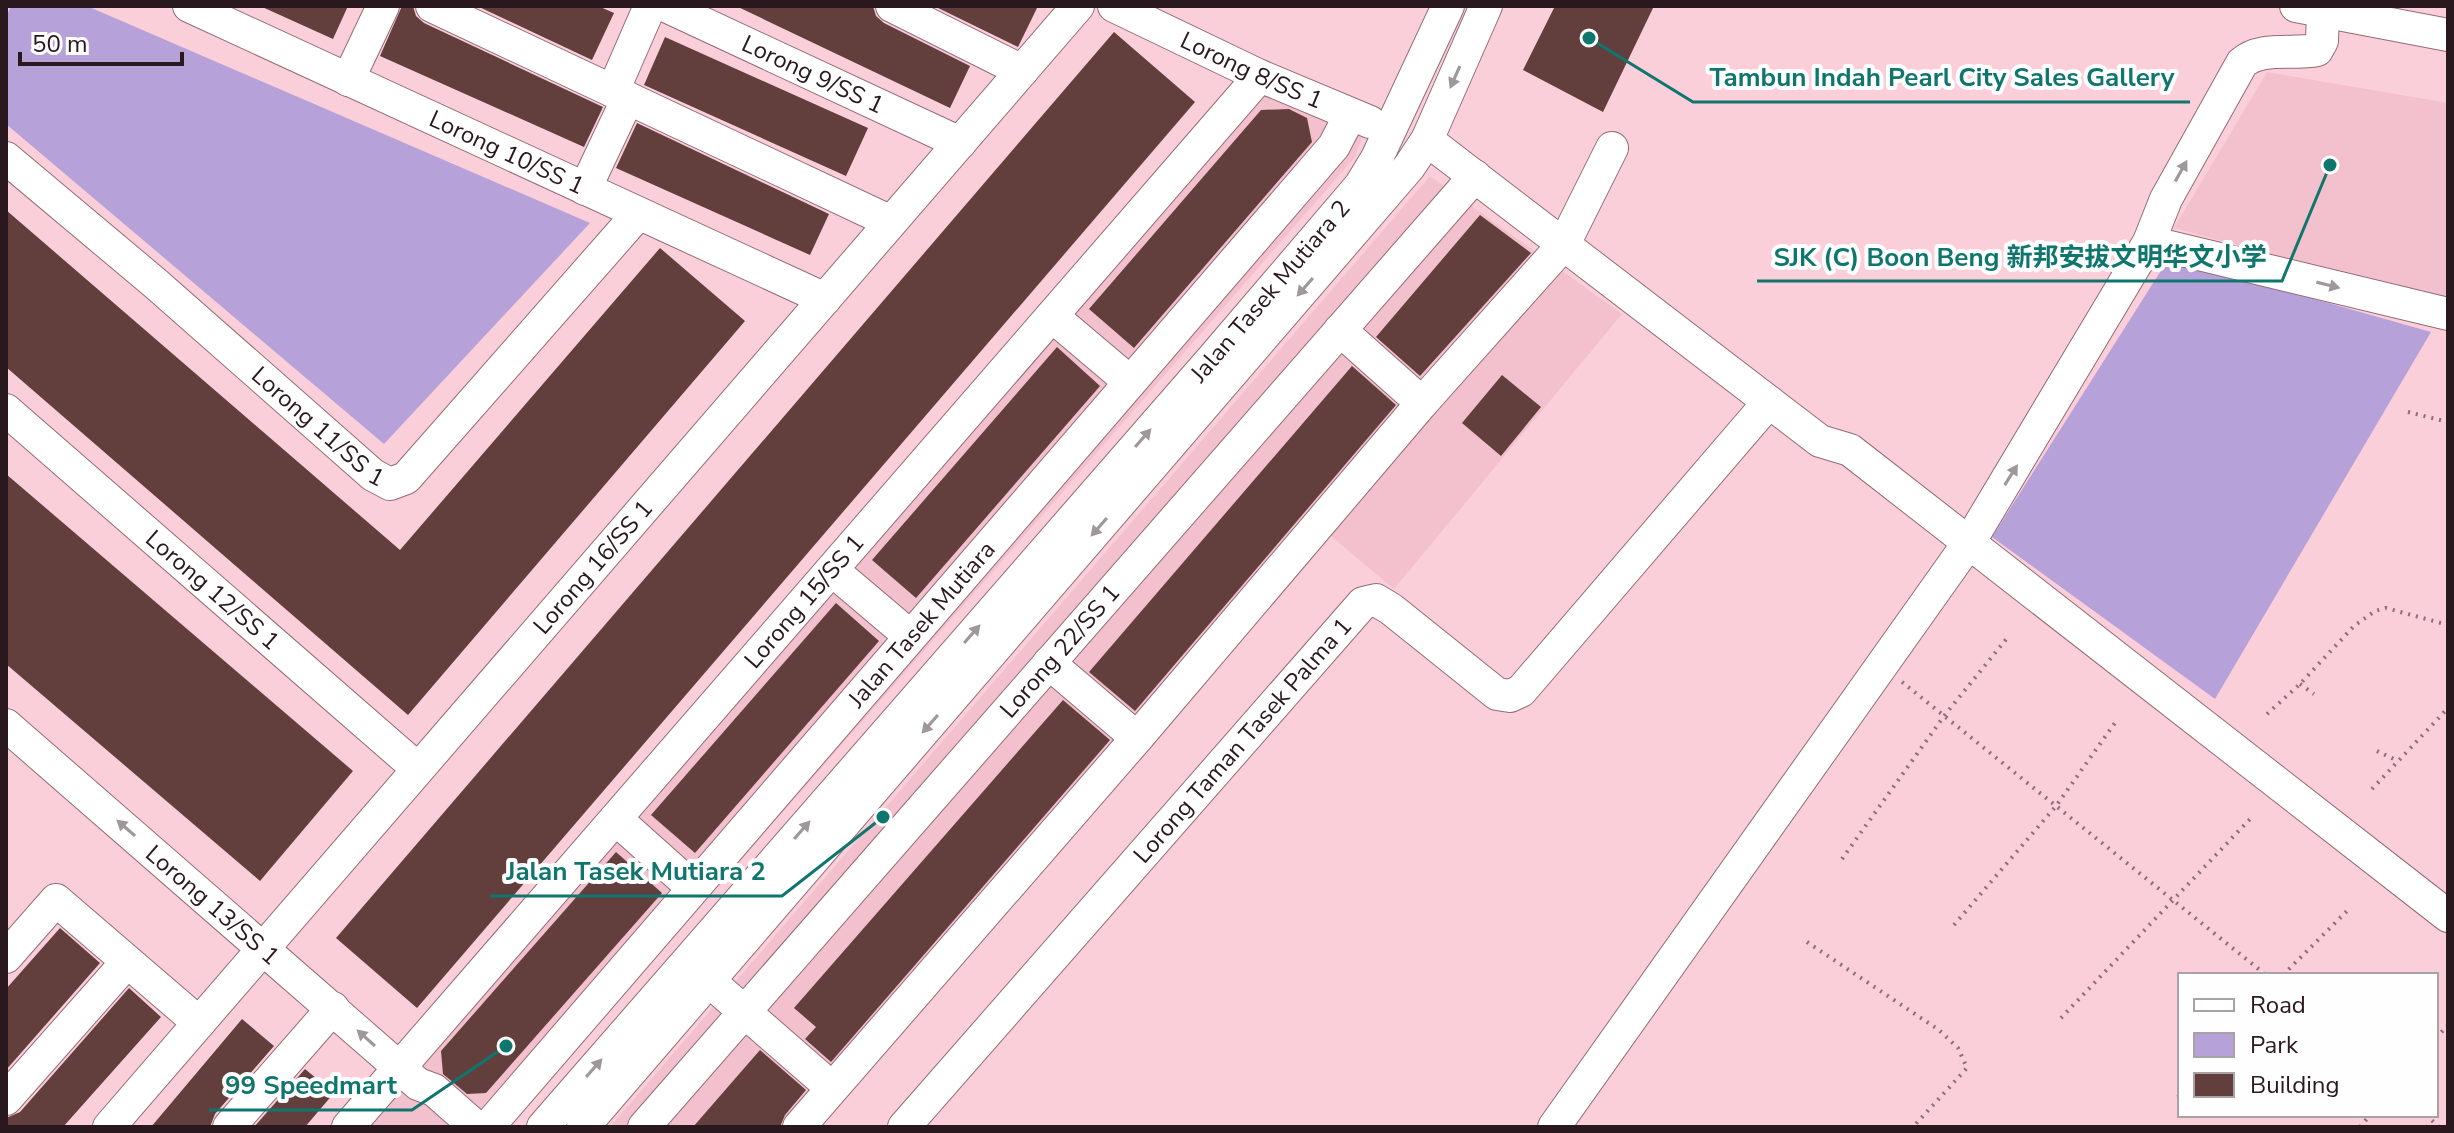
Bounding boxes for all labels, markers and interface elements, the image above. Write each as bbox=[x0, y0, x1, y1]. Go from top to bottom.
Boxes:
scale bar bbox=[20, 16, 182, 66]
street label: Lorong 8/SS 1 bbox=[1175, 24, 1328, 117]
text: 50 m bbox=[32, 28, 88, 60]
street label: Lorong 9/SS 1 bbox=[737, 28, 889, 121]
callout: Tambun Indah Pearl City Sales Gallery bbox=[1693, 52, 2190, 102]
text: Tambun Indah Pearl City Sales Gallery bbox=[1709, 60, 2175, 95]
one-way arrow bbox=[1448, 65, 1461, 89]
street label: Lorong 10/SS 1 bbox=[424, 103, 590, 202]
one-way arrow bbox=[2174, 160, 2188, 182]
street label: Jalan Tasek Mutiara 2 bbox=[1182, 193, 1357, 390]
callout: SJK (C) Boon Beng 新邦安拔文明华文小学 bbox=[1757, 231, 2282, 281]
text: SJK (C) Boon Beng 新邦安拔文明华文小学 bbox=[1774, 240, 2266, 275]
one-way arrow bbox=[1297, 277, 1314, 297]
one-way arrow bbox=[2316, 279, 2341, 292]
street label: Lorong 11/SS 1 bbox=[245, 359, 390, 494]
one-way arrow bbox=[1134, 428, 1151, 448]
one-way arrow bbox=[2003, 464, 2017, 486]
street label: Lorong 16/SS 1 bbox=[526, 493, 660, 641]
one-way arrow bbox=[1091, 517, 1108, 537]
street label: Lorong 12/SS 1 bbox=[139, 523, 286, 657]
street label: Lorong 15/SS 1 bbox=[737, 528, 871, 675]
street label: Jalan Tasek Mutiara bbox=[840, 534, 1002, 715]
street label: Lorong 22/SS 1 bbox=[993, 577, 1127, 725]
street label: Lorong Taman Tasek Palma 1 bbox=[1126, 611, 1359, 870]
one-way arrow bbox=[963, 624, 981, 644]
one-way arrow bbox=[922, 714, 939, 734]
one-way arrow bbox=[117, 820, 137, 837]
one-way arrow bbox=[792, 820, 810, 840]
street label: Lorong 13/SS 1 bbox=[139, 838, 286, 972]
callout: Jalan Tasek Mutiara 2 bbox=[490, 846, 782, 896]
text: Jalan Tasek Mutiara 2 bbox=[505, 854, 766, 889]
legend bbox=[2178, 973, 2438, 1117]
text: Road bbox=[2250, 989, 2306, 1021]
one-way arrow bbox=[357, 1029, 376, 1047]
text: Park bbox=[2250, 1029, 2299, 1061]
one-way arrow bbox=[585, 1059, 602, 1079]
callout: 99 Speedmart bbox=[209, 1060, 412, 1110]
text: 99 Speedmart bbox=[225, 1068, 398, 1103]
text: Building bbox=[2250, 1069, 2340, 1101]

